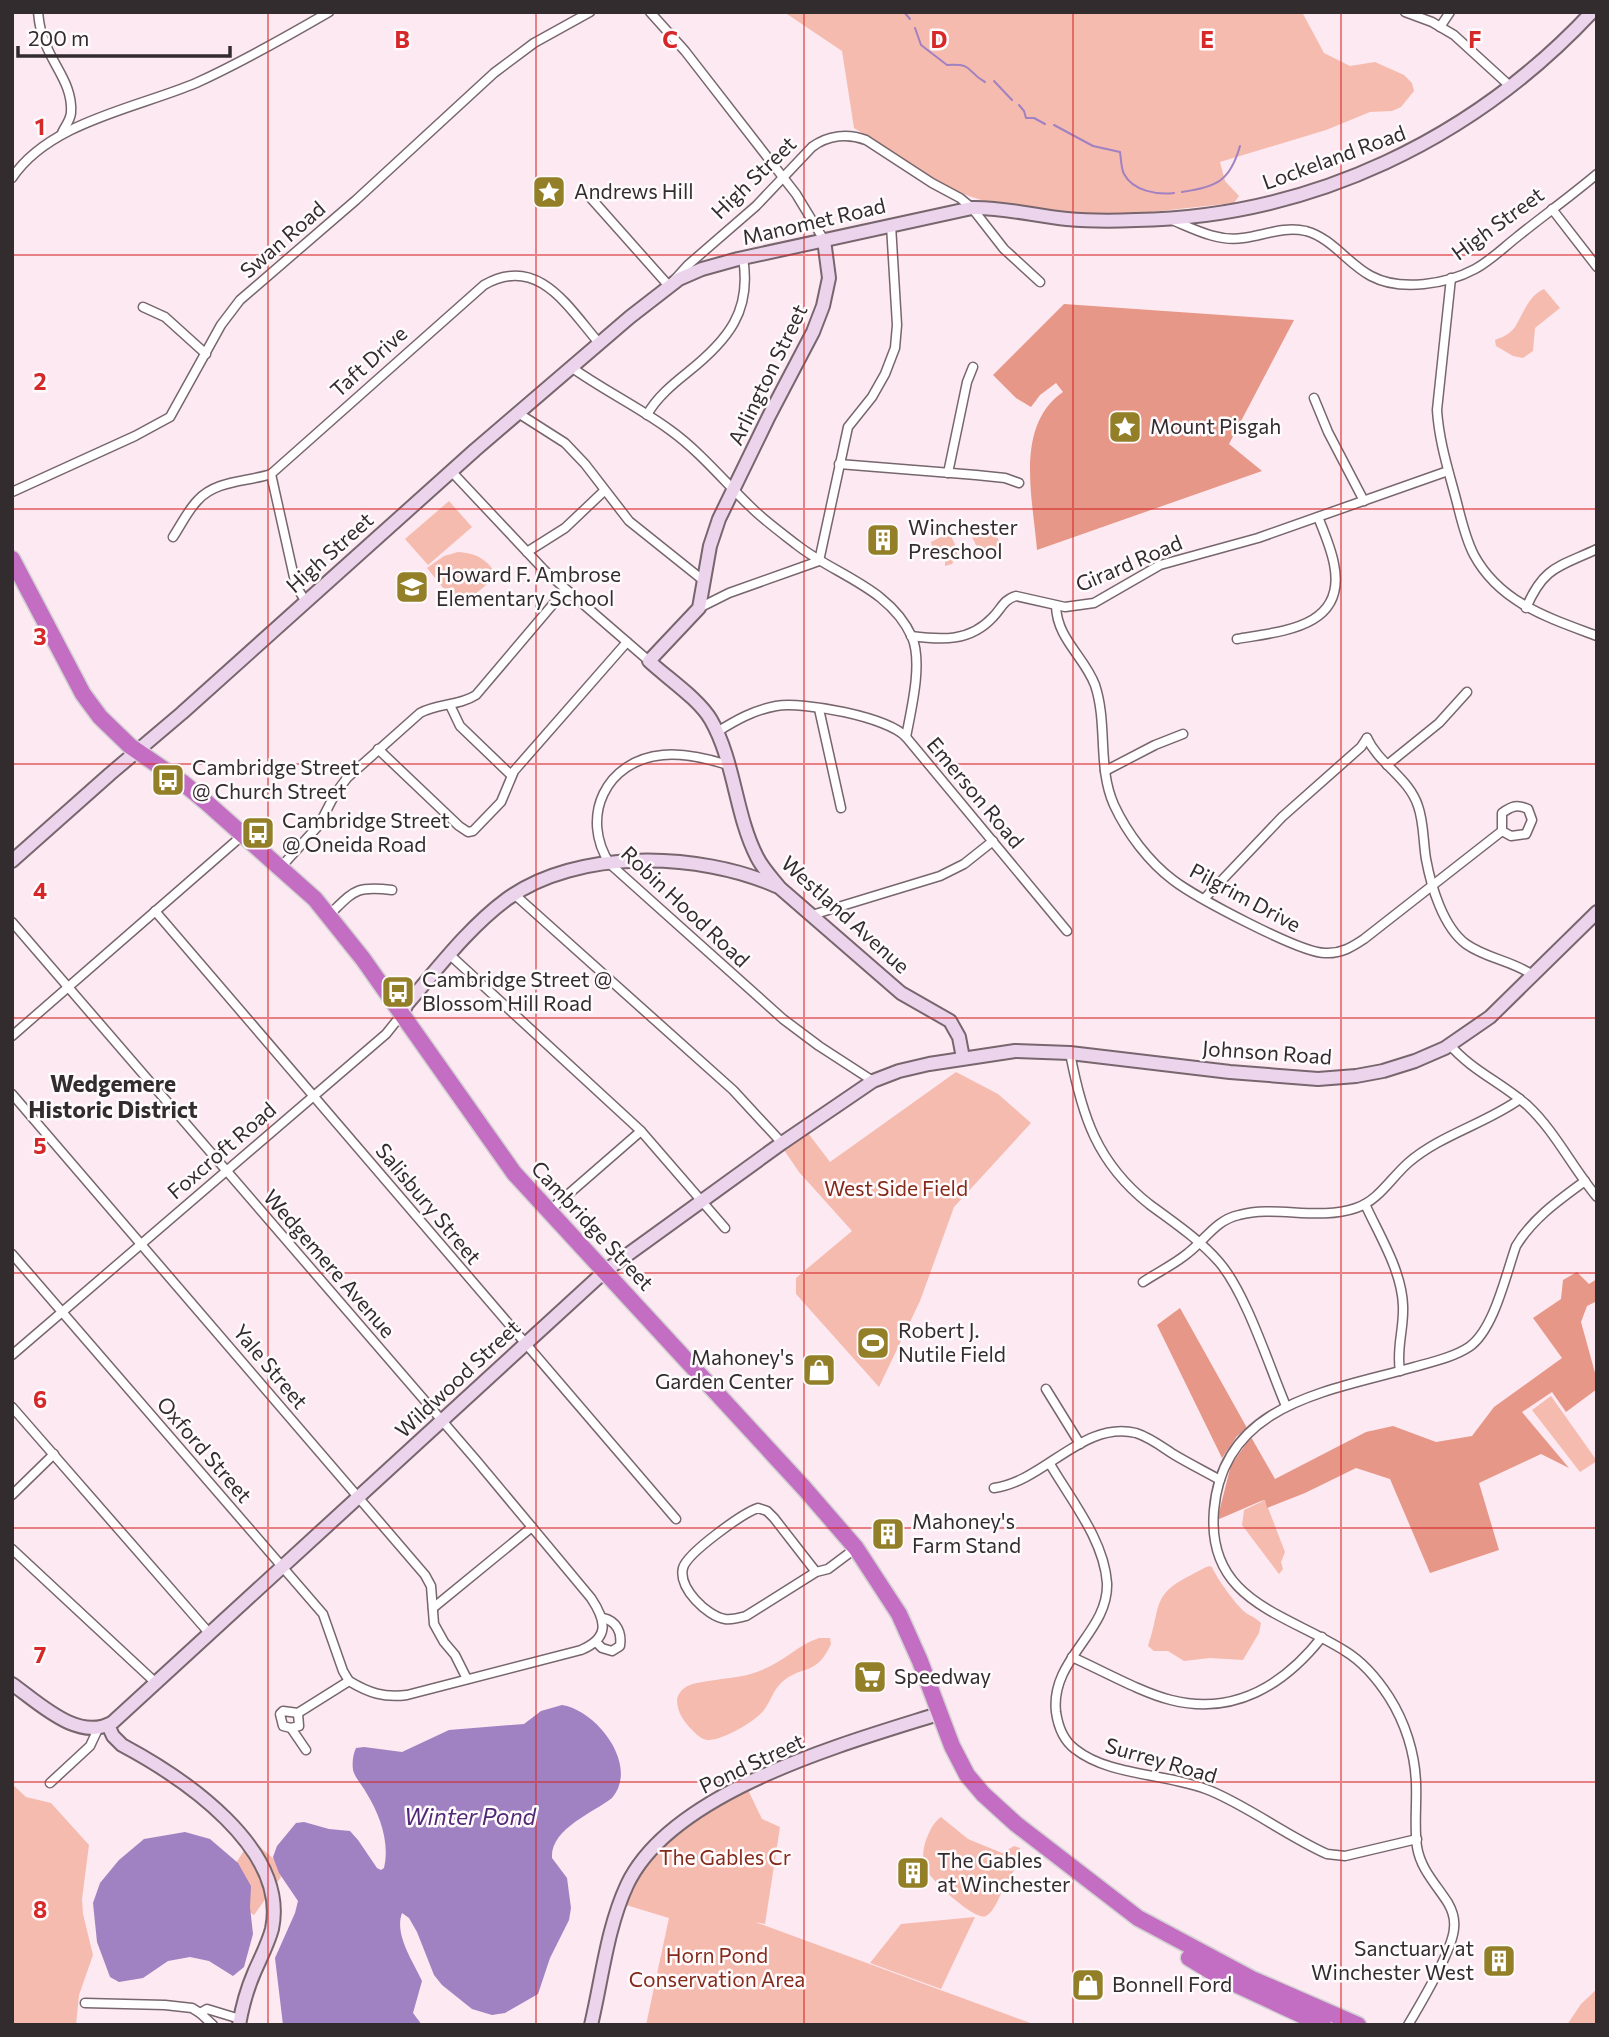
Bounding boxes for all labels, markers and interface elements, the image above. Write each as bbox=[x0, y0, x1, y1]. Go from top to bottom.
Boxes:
scale bar bbox=[18, 14, 229, 58]
text: 200 m bbox=[28, 25, 89, 50]
text: B bbox=[394, 25, 410, 53]
text: C bbox=[662, 25, 678, 53]
text: D bbox=[931, 25, 948, 53]
text: E bbox=[1200, 25, 1214, 53]
text: F bbox=[1468, 25, 1482, 53]
text: 1 bbox=[35, 112, 45, 140]
street label: Lockeland Road bbox=[1259, 119, 1408, 194]
street label: High Street bbox=[705, 130, 800, 223]
place icon: Andrews Hill bbox=[530, 173, 568, 211]
place label: Andrews Hill bbox=[574, 178, 694, 203]
street label: High Street bbox=[1446, 181, 1548, 265]
street label: Manomet Road bbox=[740, 192, 888, 249]
street label: Swan Road bbox=[234, 195, 330, 283]
street label: Arlington Street bbox=[722, 300, 812, 449]
street label: Taft Drive bbox=[325, 320, 411, 402]
text: 2 bbox=[33, 367, 47, 395]
place icon: Mount Pisgah bbox=[1106, 408, 1144, 446]
place label: Mount Pisgah bbox=[1150, 413, 1281, 438]
street label: High Street bbox=[281, 506, 377, 597]
place label: Winchester Preschool bbox=[908, 514, 1018, 563]
building icon: Winchester Preschool bbox=[864, 521, 902, 559]
street label: Girard Road bbox=[1071, 529, 1185, 596]
place label: Howard F. Ambrose Elementary School bbox=[436, 561, 621, 610]
school or university icon: Howard F. Ambrose Elementary School bbox=[393, 568, 431, 606]
text: 3 bbox=[33, 622, 47, 650]
street label: Emerson Road bbox=[923, 731, 1030, 853]
place label: Cambridge Street @ Church Street bbox=[192, 754, 360, 803]
bus stop icon: Cambridge Street @ Church Street bbox=[149, 761, 187, 799]
place label: Cambridge Street @ Oneida Road bbox=[282, 807, 450, 856]
bus stop icon: Cambridge Street @ Oneida Road bbox=[239, 814, 277, 852]
street label: Robin Hood Road bbox=[617, 840, 755, 972]
street label: Westland Avenue bbox=[777, 850, 915, 978]
street label: Pilgrim Drive bbox=[1186, 857, 1306, 936]
text: 4 bbox=[33, 876, 47, 904]
place label: Cambridge Street @ Blossom Hill Road bbox=[422, 966, 612, 1015]
bus stop icon: Cambridge Street @ Blossom Hill Road bbox=[379, 973, 417, 1011]
street label: Johnson Road bbox=[1201, 1035, 1333, 1069]
district label: Wedgemere Historic District bbox=[28, 1069, 198, 1123]
street label: Foxcroft Road bbox=[162, 1096, 280, 1204]
text: 5 bbox=[33, 1131, 47, 1159]
street label: Salisbury Street bbox=[371, 1137, 487, 1269]
street label: Cambridge Street bbox=[527, 1155, 659, 1295]
park label: West Side Field bbox=[824, 1175, 968, 1200]
street label: Wedgemere Avenue bbox=[259, 1184, 401, 1342]
street label: Wildwood Street bbox=[389, 1314, 524, 1442]
place label: Robert J. Nutile Field bbox=[898, 1317, 1006, 1366]
street label: Yale Street bbox=[229, 1319, 314, 1413]
sports icon: Robert J. Nutile Field bbox=[854, 1324, 892, 1362]
place label: Mahoney's Garden Center bbox=[655, 1344, 794, 1393]
shop icon: Mahoney's Garden Center bbox=[800, 1351, 838, 1389]
text: 6 bbox=[33, 1385, 47, 1413]
street label: Oxford Street bbox=[152, 1391, 258, 1507]
place label: Mahoney's Farm Stand bbox=[912, 1508, 1021, 1557]
building icon: Mahoney's Farm Stand bbox=[869, 1515, 907, 1553]
text: 7 bbox=[34, 1640, 46, 1668]
supermarket icon: Speedway bbox=[851, 1658, 889, 1696]
place label: Speedway bbox=[894, 1663, 991, 1688]
street label: Pond Street bbox=[695, 1727, 808, 1798]
street label: Surrey Road bbox=[1103, 1732, 1220, 1787]
water label: Winter Pond bbox=[404, 1802, 538, 1830]
park label: The Gables Cr bbox=[659, 1844, 791, 1869]
place label: The Gables at Winchester bbox=[937, 1847, 1070, 1896]
building icon: The Gables at Winchester bbox=[894, 1854, 932, 1892]
text: 8 bbox=[33, 1895, 47, 1923]
place label: Sanctuary at Winchester West bbox=[1311, 1935, 1474, 1984]
park label: Horn Pond Conservation Area bbox=[629, 1942, 805, 1991]
building icon: Sanctuary at Winchester West bbox=[1480, 1942, 1518, 1980]
shop icon: Bonnell Ford bbox=[1069, 1966, 1107, 2004]
place label: Bonnell Ford bbox=[1112, 1971, 1232, 1996]

